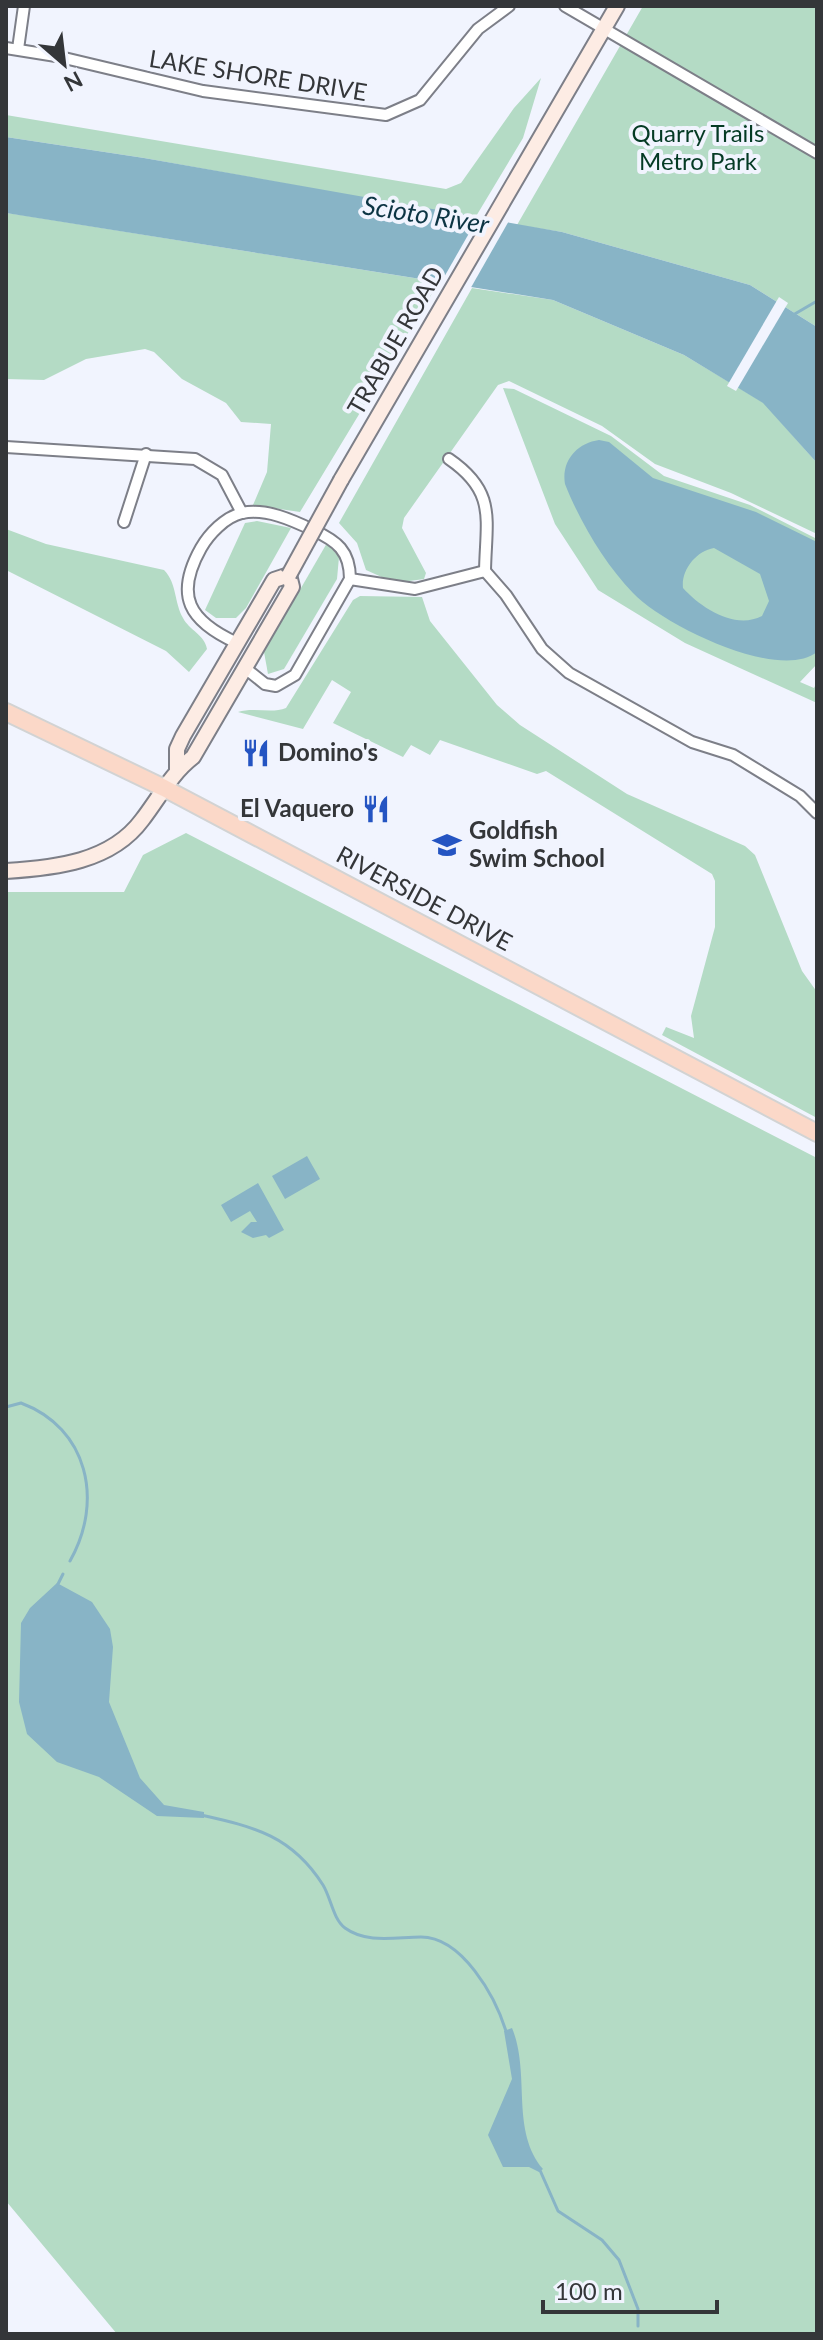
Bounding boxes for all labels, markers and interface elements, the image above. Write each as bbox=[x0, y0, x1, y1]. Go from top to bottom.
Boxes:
north arrow bbox=[24, 24, 104, 104]
street label: LAKE SHORE DRIVE bbox=[147, 43, 369, 106]
text: N bbox=[60, 66, 87, 98]
park label: Quarry Trails Metro Park bbox=[632, 118, 764, 175]
water label: Scioto River bbox=[361, 188, 493, 240]
street label: TRABUE ROAD bbox=[340, 261, 449, 420]
place label: Domino's bbox=[278, 737, 378, 766]
restaurant icon: Domino's bbox=[241, 738, 271, 768]
place label: El Vaquero bbox=[240, 793, 354, 822]
restaurant icon: El Vaquero bbox=[361, 794, 391, 824]
place label: Goldfish Swim School bbox=[469, 815, 605, 872]
school or university icon: Goldfish Swim School bbox=[432, 830, 462, 860]
street label: RIVERSIDE DRIVE bbox=[332, 839, 518, 956]
scale bar bbox=[543, 2264, 717, 2314]
text: 100 m bbox=[555, 2276, 623, 2305]

